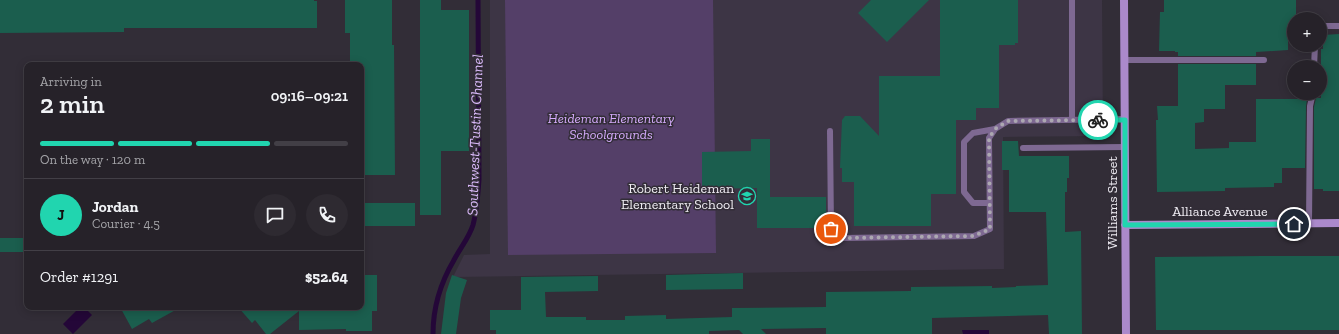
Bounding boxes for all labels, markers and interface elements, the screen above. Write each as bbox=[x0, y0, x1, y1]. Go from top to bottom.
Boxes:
map controls bbox=[1287, 12, 1327, 100]
button: + bbox=[1287, 12, 1327, 52]
water label: Southwest-Tustin Channel bbox=[463, 54, 487, 216]
button: − bbox=[1287, 60, 1327, 100]
text: Arriving in bbox=[40, 74, 102, 89]
text: 09:16–09:21 bbox=[271, 87, 348, 105]
text: 2 min bbox=[40, 88, 104, 120]
courier bbox=[1078, 100, 1118, 140]
icon: bike bbox=[1087, 109, 1109, 131]
park label: Heideman Elementary Schoolgrounds bbox=[548, 110, 675, 143]
text: On the way · 120 m bbox=[40, 152, 145, 167]
street label: Williams Street bbox=[1104, 156, 1121, 250]
place label: Robert Heideman Elementary School bbox=[621, 180, 734, 213]
school or university icon: Robert Heideman Elementary School bbox=[737, 186, 757, 206]
button: chat bbox=[254, 194, 296, 236]
button: phone bbox=[306, 194, 348, 236]
text: Jordan bbox=[92, 198, 138, 216]
street label: Alliance Avenue bbox=[1172, 203, 1268, 220]
text: J bbox=[57, 206, 65, 224]
pin bbox=[1277, 207, 1311, 241]
pin bbox=[814, 212, 848, 246]
icon: home bbox=[1283, 213, 1305, 235]
text: Courier · 4.5 bbox=[92, 216, 160, 231]
icon: bag bbox=[820, 218, 842, 240]
text: Order #1291 bbox=[40, 268, 118, 286]
text: $52.64 bbox=[305, 268, 348, 286]

